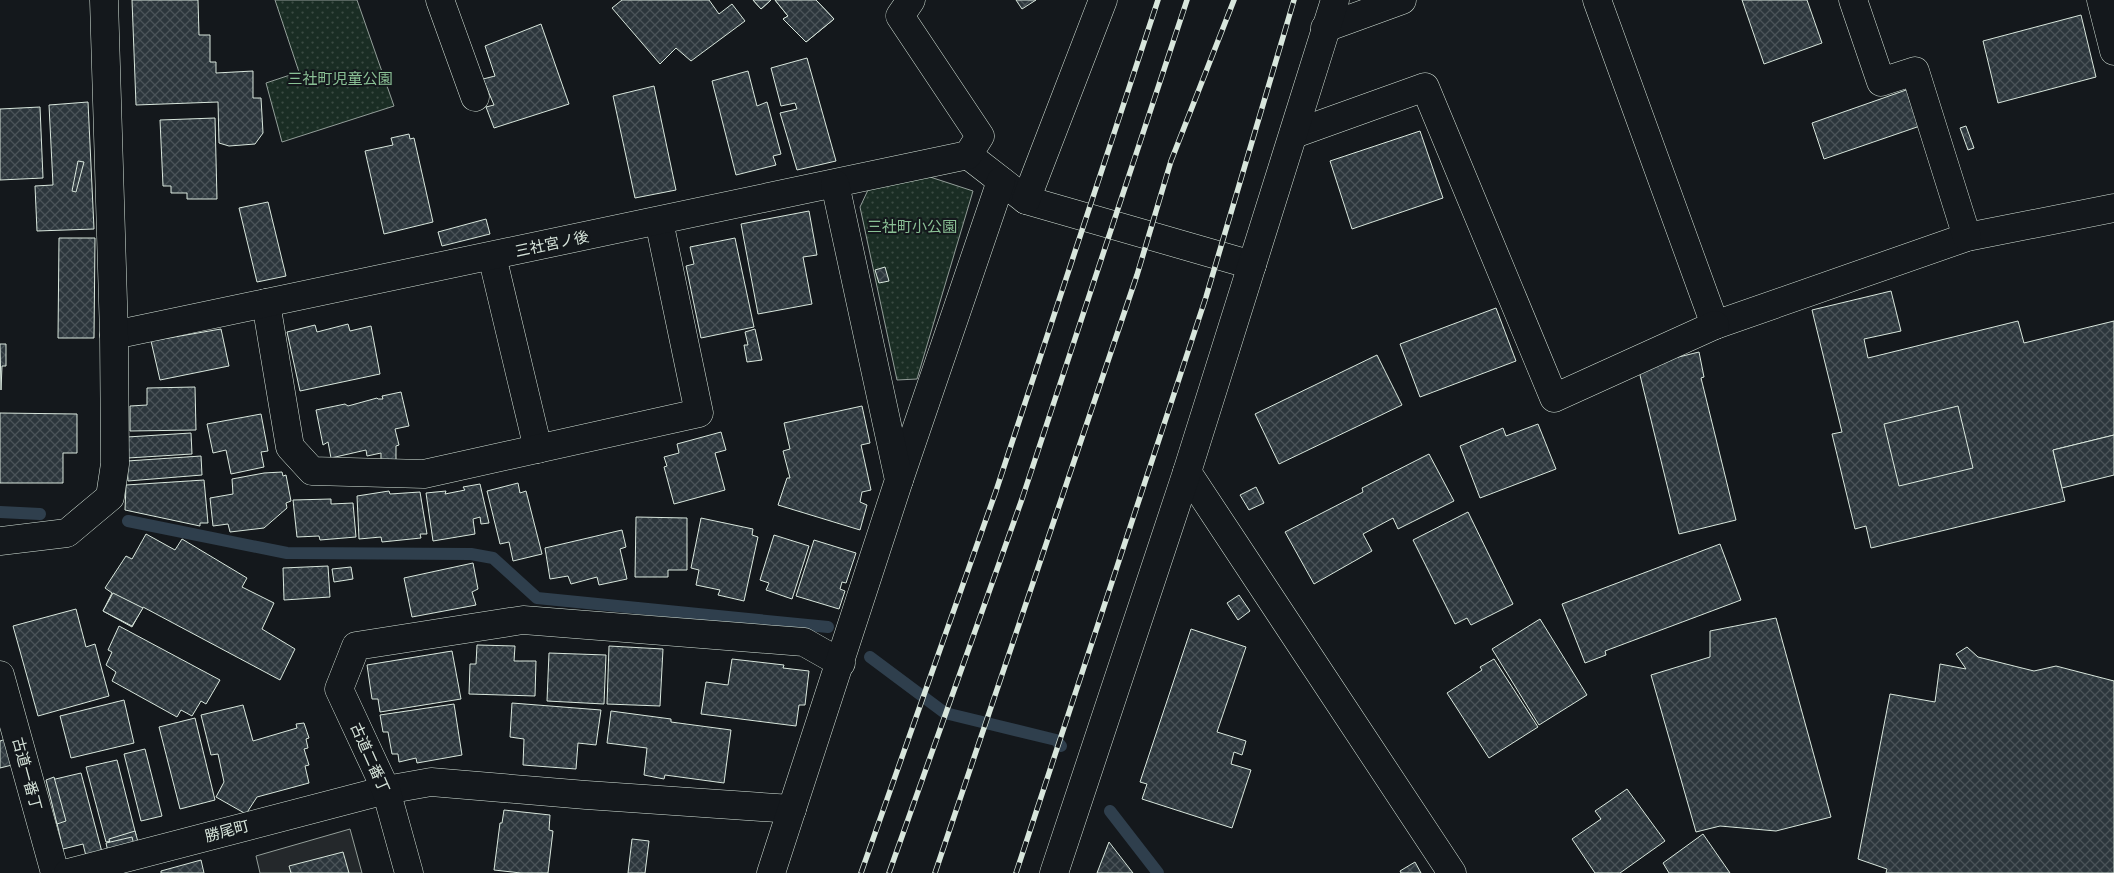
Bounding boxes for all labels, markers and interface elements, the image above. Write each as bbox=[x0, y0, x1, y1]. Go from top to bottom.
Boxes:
park label: 三社町児童公園 bbox=[287, 69, 393, 90]
park label: 三社町小公園 bbox=[867, 217, 957, 238]
street label: 三社宮ノ後 bbox=[513, 226, 591, 263]
street label: 古道二番丁 bbox=[345, 720, 394, 797]
street label: 古道一番丁 bbox=[7, 735, 46, 813]
street label: 勝尾町 bbox=[203, 816, 252, 847]

